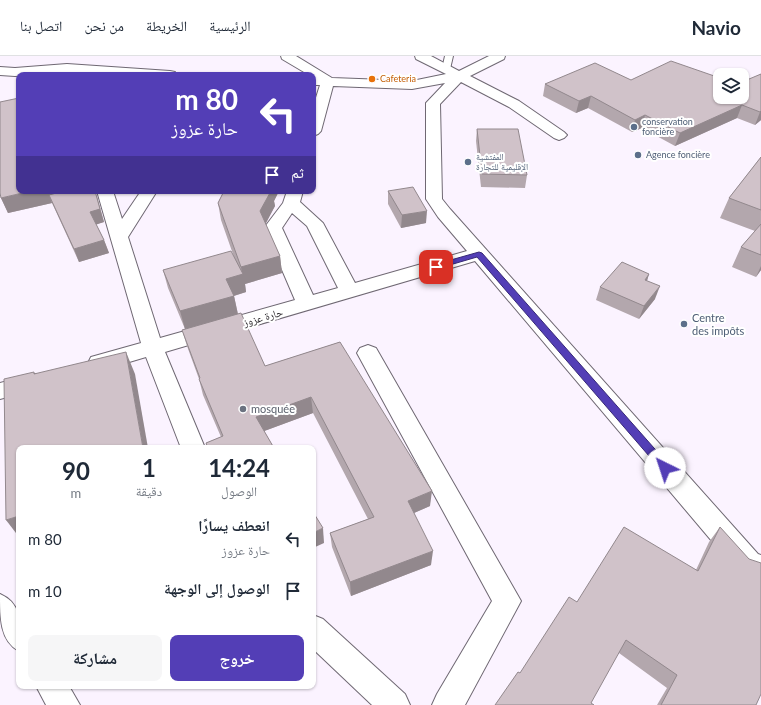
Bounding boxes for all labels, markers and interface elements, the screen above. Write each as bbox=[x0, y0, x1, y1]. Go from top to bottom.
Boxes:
text: Navio bbox=[691, 16, 741, 39]
text: اتصل بنا bbox=[20, 17, 62, 34]
text: من نحن bbox=[84, 17, 124, 34]
text: الخريطة bbox=[146, 17, 187, 34]
text: الرئيسية bbox=[209, 17, 251, 34]
map controls bbox=[713, 68, 749, 104]
button: layers bbox=[713, 68, 749, 104]
place label: Cafeteria bbox=[380, 73, 416, 84]
marker: Cafeteria bbox=[367, 74, 377, 84]
text: 80 m bbox=[175, 82, 238, 116]
icon: left bbox=[252, 88, 304, 140]
place label: conservation foncière bbox=[642, 116, 693, 137]
text: حارة عزوز bbox=[171, 117, 238, 139]
marker: conservation foncière bbox=[629, 122, 639, 132]
place label: Agence foncière bbox=[646, 149, 710, 160]
marker: Agence foncière bbox=[633, 150, 643, 160]
place label: المفتشية الإقليمية للتجارة bbox=[476, 151, 528, 173]
marker: المفتشية الإقليمية للتجارة bbox=[463, 157, 473, 167]
text: ثم bbox=[291, 163, 304, 181]
icon: arrive bbox=[261, 164, 283, 186]
pin bbox=[419, 250, 453, 284]
icon: arrive bbox=[425, 256, 447, 278]
street label: حارة عزوز bbox=[241, 305, 284, 329]
place label: Centre des impôts bbox=[692, 311, 744, 337]
marker: Centre des impôts bbox=[679, 319, 689, 329]
place label: mosquée bbox=[251, 402, 295, 415]
marker: mosquée bbox=[238, 404, 248, 414]
position arrow bbox=[644, 447, 686, 489]
text: 1 bbox=[142, 453, 156, 482]
text: 14:24 bbox=[208, 453, 270, 482]
text: 90 bbox=[62, 456, 90, 485]
text: دقيقة bbox=[136, 483, 162, 499]
text: الوصول bbox=[221, 483, 257, 499]
text: m bbox=[71, 485, 81, 501]
text: انعطف يسارًا bbox=[198, 516, 270, 534]
icon: left bbox=[282, 528, 304, 550]
text: 80 m bbox=[28, 530, 62, 548]
text: حارة عزوز bbox=[222, 542, 270, 558]
text: الوصول إلى الوجهة bbox=[164, 579, 270, 597]
icon: arrive bbox=[282, 580, 304, 602]
text: 10 m bbox=[28, 582, 62, 600]
button: مشاركة bbox=[28, 635, 162, 681]
button: خروج bbox=[170, 635, 304, 681]

